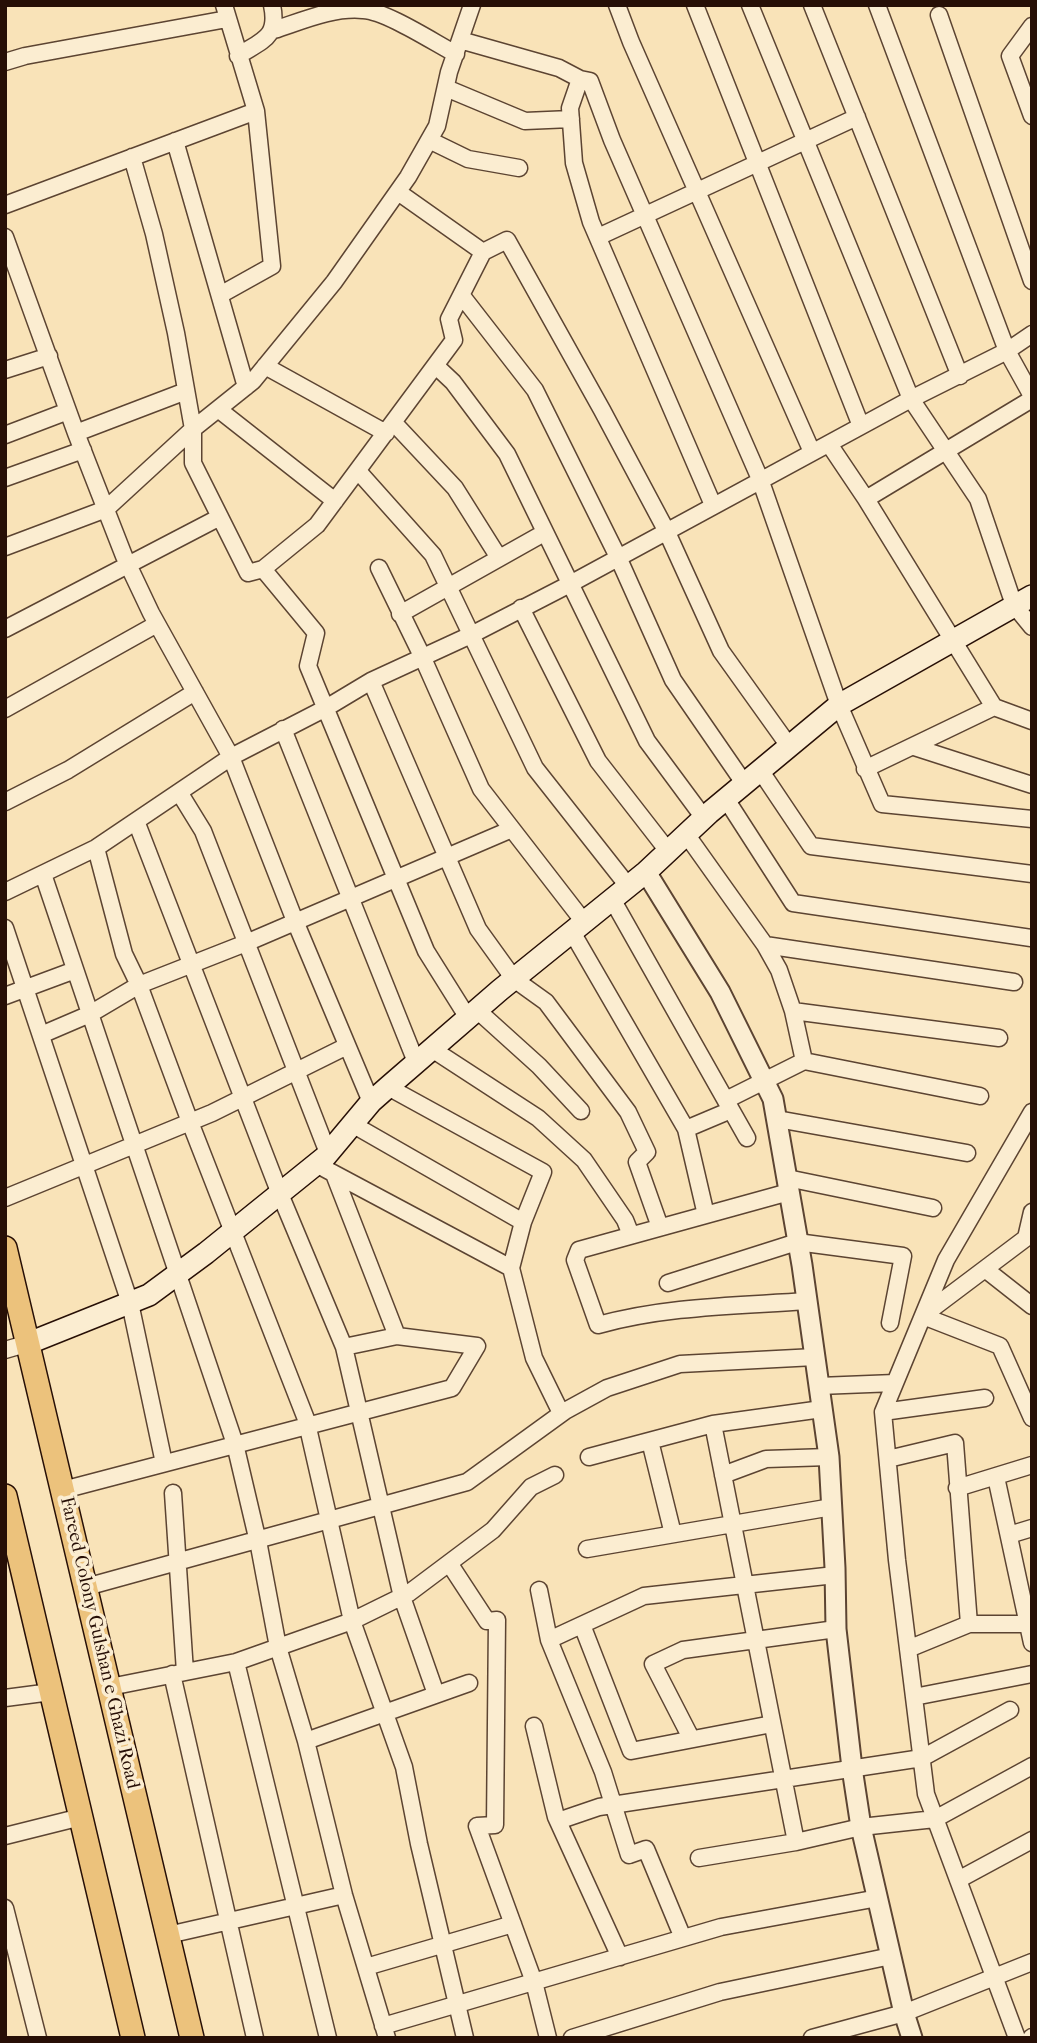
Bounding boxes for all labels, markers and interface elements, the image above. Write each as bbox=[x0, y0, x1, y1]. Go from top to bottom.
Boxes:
street label: Fareed Colony Gulshan e Ghazi Road bbox=[54, 1495, 144, 1791]

